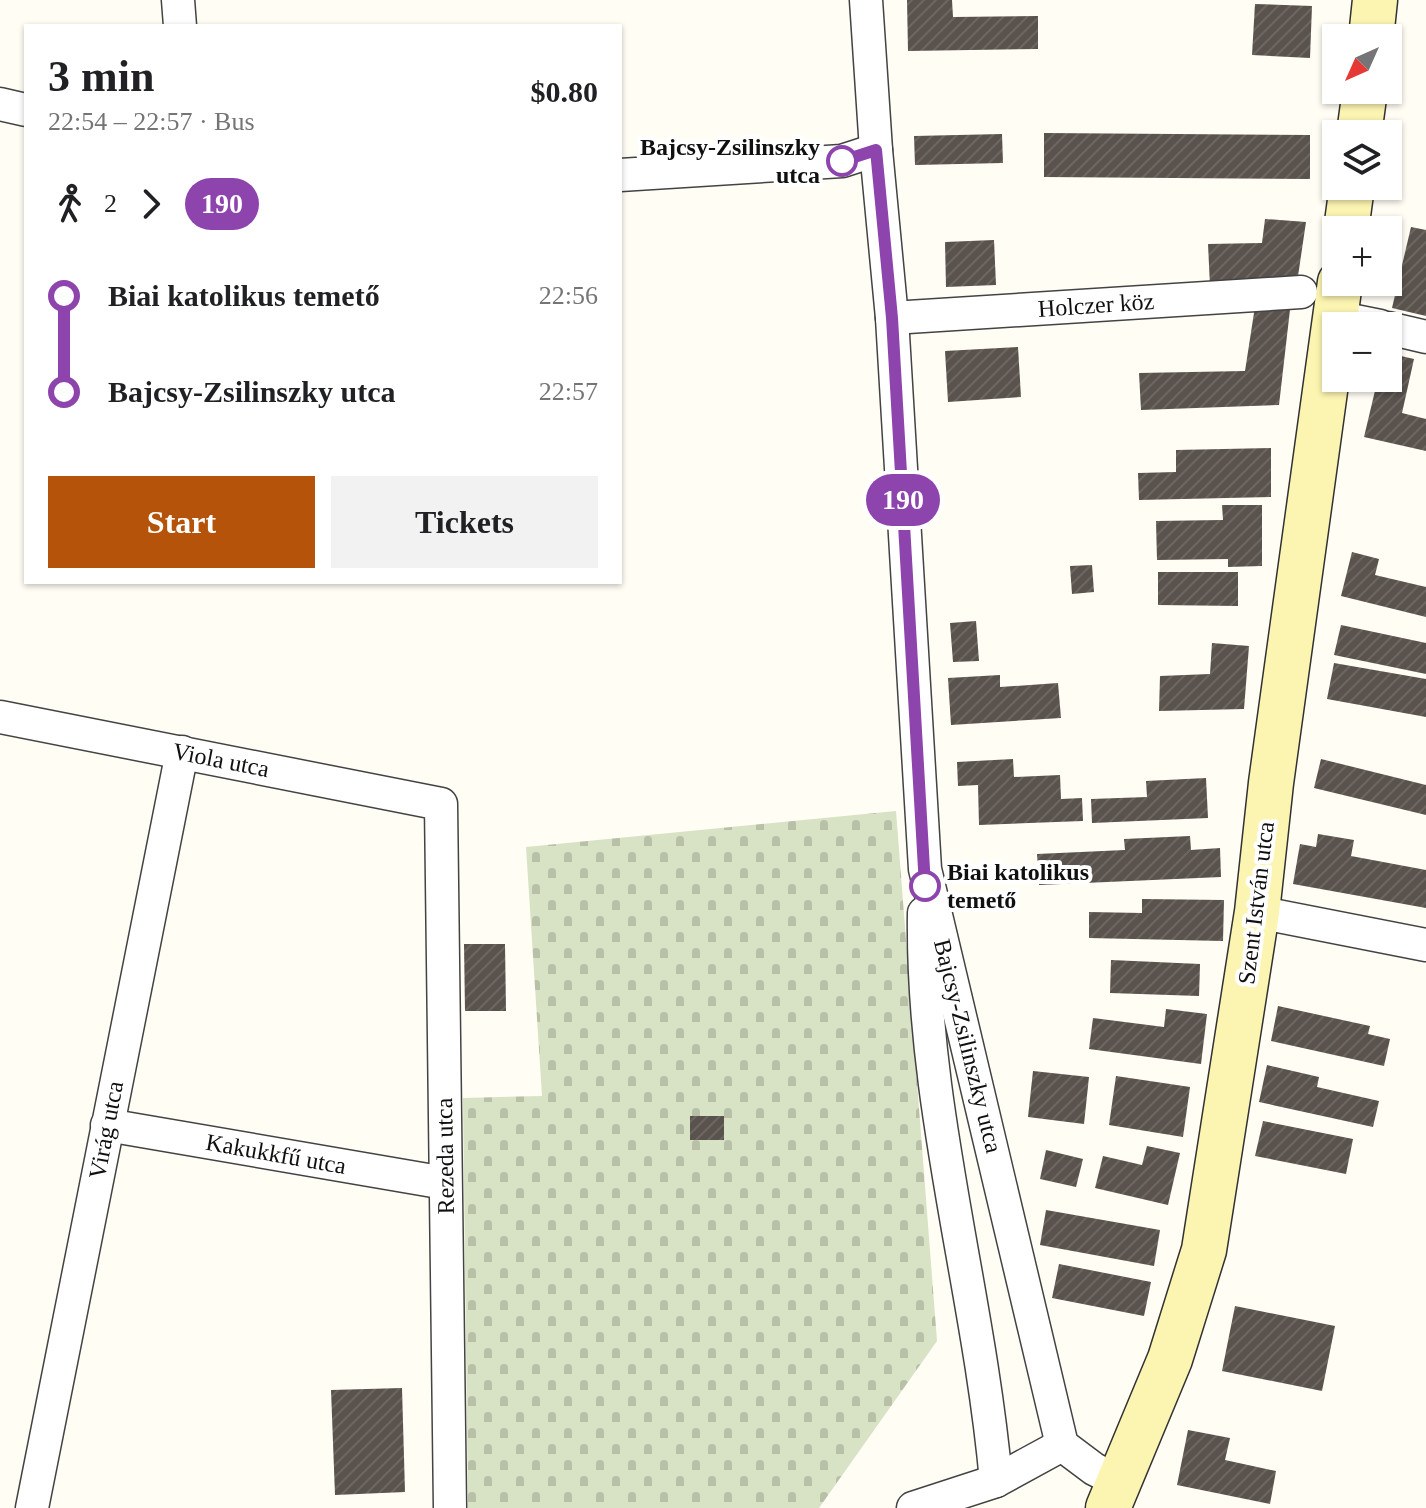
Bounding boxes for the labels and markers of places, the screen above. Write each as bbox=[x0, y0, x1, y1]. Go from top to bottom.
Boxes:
place label: Bajcsy-Zsilinszky utca bbox=[640, 134, 820, 188]
marker: Bajcsy-Zsilinszky utca bbox=[827, 146, 857, 176]
place label: Biai katolikus temető bbox=[947, 859, 1089, 913]
marker: Biai katolikus temető bbox=[910, 871, 940, 901]

